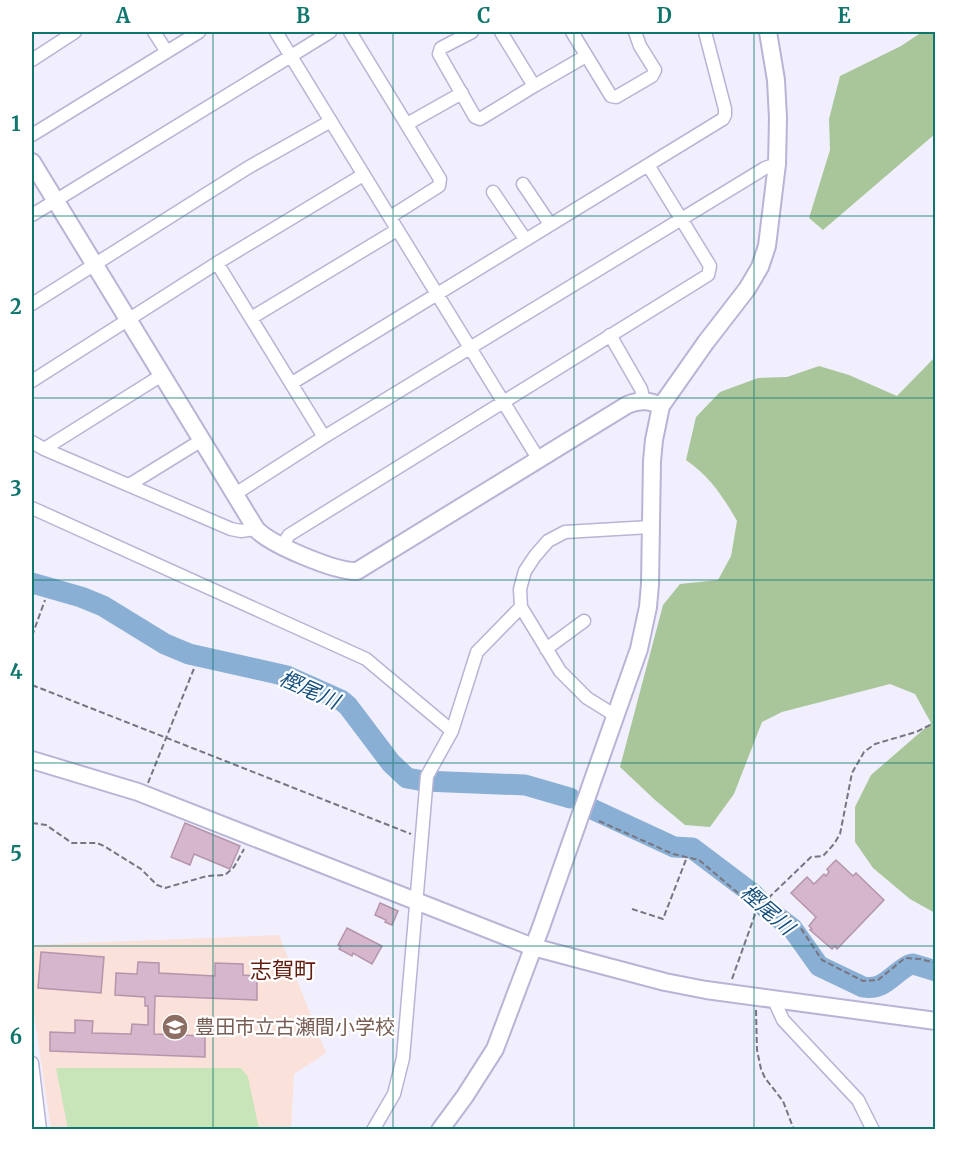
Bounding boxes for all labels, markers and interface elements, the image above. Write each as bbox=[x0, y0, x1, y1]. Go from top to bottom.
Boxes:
text: A bbox=[115, 3, 131, 28]
text: B bbox=[296, 3, 310, 28]
text: C bbox=[477, 3, 491, 28]
text: D bbox=[656, 3, 672, 28]
text: E bbox=[837, 3, 851, 28]
text: 1 bbox=[11, 111, 21, 136]
text: 2 bbox=[10, 294, 22, 319]
text: 3 bbox=[10, 476, 22, 501]
text: 4 bbox=[10, 659, 23, 684]
water label: 樫尾川 bbox=[275, 664, 345, 716]
text: 5 bbox=[10, 841, 22, 866]
water label: 樫尾川 bbox=[735, 879, 801, 942]
district label: 志賀町 bbox=[250, 956, 316, 984]
school or university icon: 豊田市立古瀬間小学校 bbox=[160, 1012, 190, 1042]
place label: 豊田市立古瀬間小学校 bbox=[195, 1014, 395, 1039]
text: 6 bbox=[10, 1024, 22, 1049]

